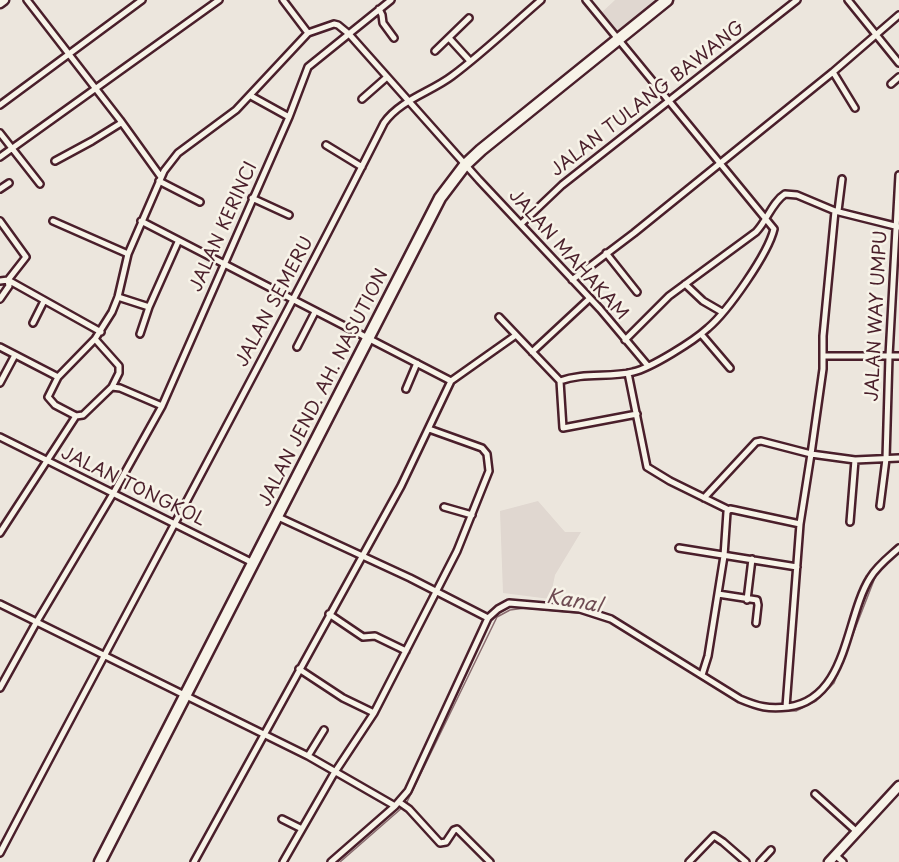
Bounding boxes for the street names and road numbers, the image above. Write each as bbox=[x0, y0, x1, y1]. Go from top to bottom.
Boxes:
street label: JALAN TULANG BAWANG bbox=[547, 16, 749, 182]
street label: JALAN KERINCI bbox=[186, 159, 262, 295]
street label: JALAN MAHAKAM bbox=[504, 185, 632, 325]
street label: JALAN WAY UMPU bbox=[862, 230, 892, 402]
street label: JALAN SEMERU bbox=[232, 233, 318, 371]
street label: JALAN JEND. AH. NASUTION bbox=[255, 266, 393, 510]
street label: JALAN TONGKOL bbox=[57, 443, 209, 531]

